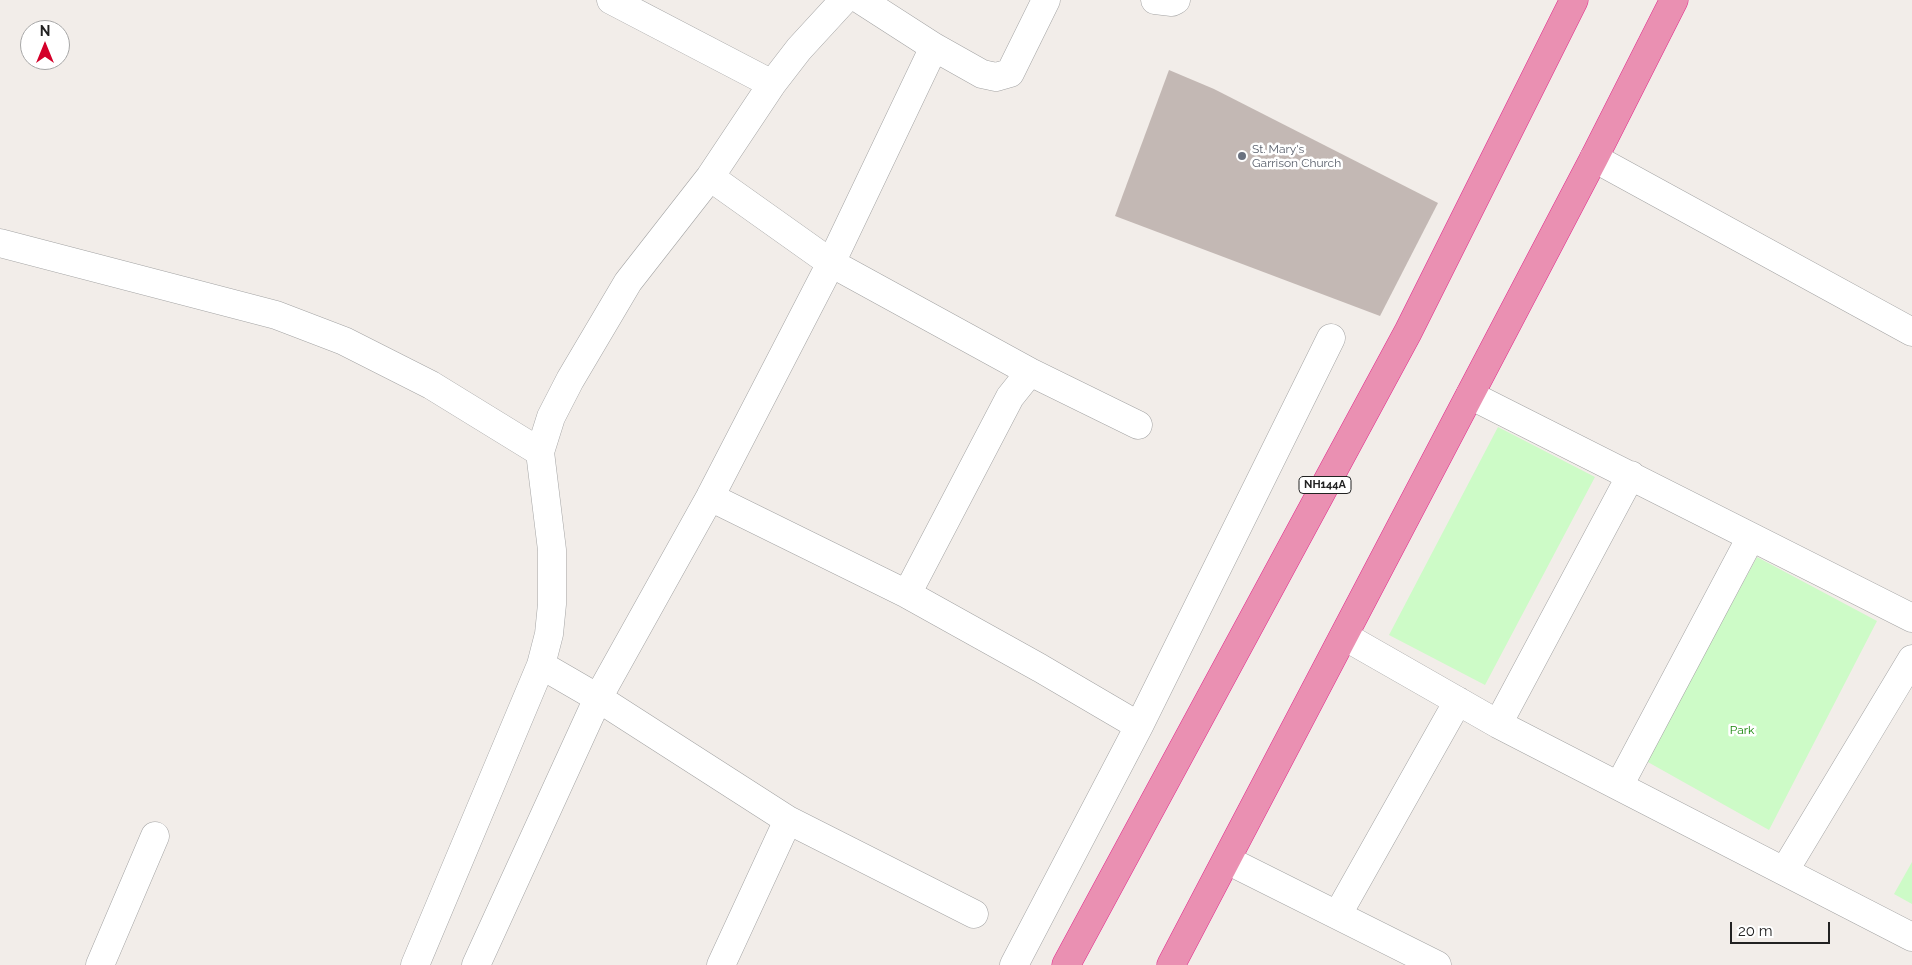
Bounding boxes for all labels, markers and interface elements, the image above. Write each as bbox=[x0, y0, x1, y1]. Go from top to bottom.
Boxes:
north arrow bbox=[20, 20, 70, 70]
text: N bbox=[40, 23, 50, 39]
place label: St. Mary's Garrison Church bbox=[1252, 142, 1341, 170]
marker: St. Mary's Garrison Church bbox=[1236, 150, 1248, 162]
road number: NH144A bbox=[1299, 476, 1351, 494]
park label: Park bbox=[1730, 723, 1754, 737]
scale bar bbox=[1732, 912, 1832, 944]
text: 20 m bbox=[1738, 922, 1773, 940]

